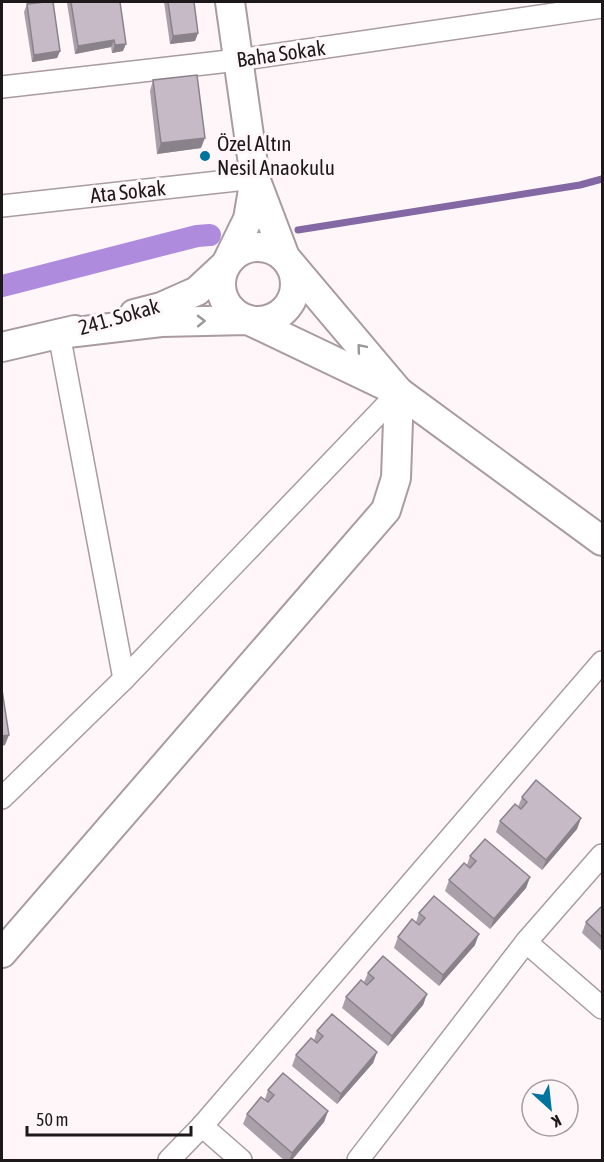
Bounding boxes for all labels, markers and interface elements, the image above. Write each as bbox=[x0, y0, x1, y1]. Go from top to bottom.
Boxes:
street label: Baha Sokak bbox=[235, 35, 327, 71]
place label: Özel Altın Nesil Anaokulu bbox=[217, 131, 335, 179]
marker: Özel Altın Nesil Anaokulu bbox=[198, 149, 212, 163]
street label: Ata Sokak bbox=[89, 175, 167, 207]
street label: 241. Sokak bbox=[75, 293, 162, 339]
one-way arrow bbox=[196, 315, 205, 328]
one-way arrow bbox=[358, 344, 369, 355]
north arrow bbox=[520, 1078, 580, 1138]
scale bar bbox=[27, 1099, 190, 1137]
text: 50 m bbox=[36, 1109, 68, 1130]
text: K bbox=[549, 1112, 564, 1131]

